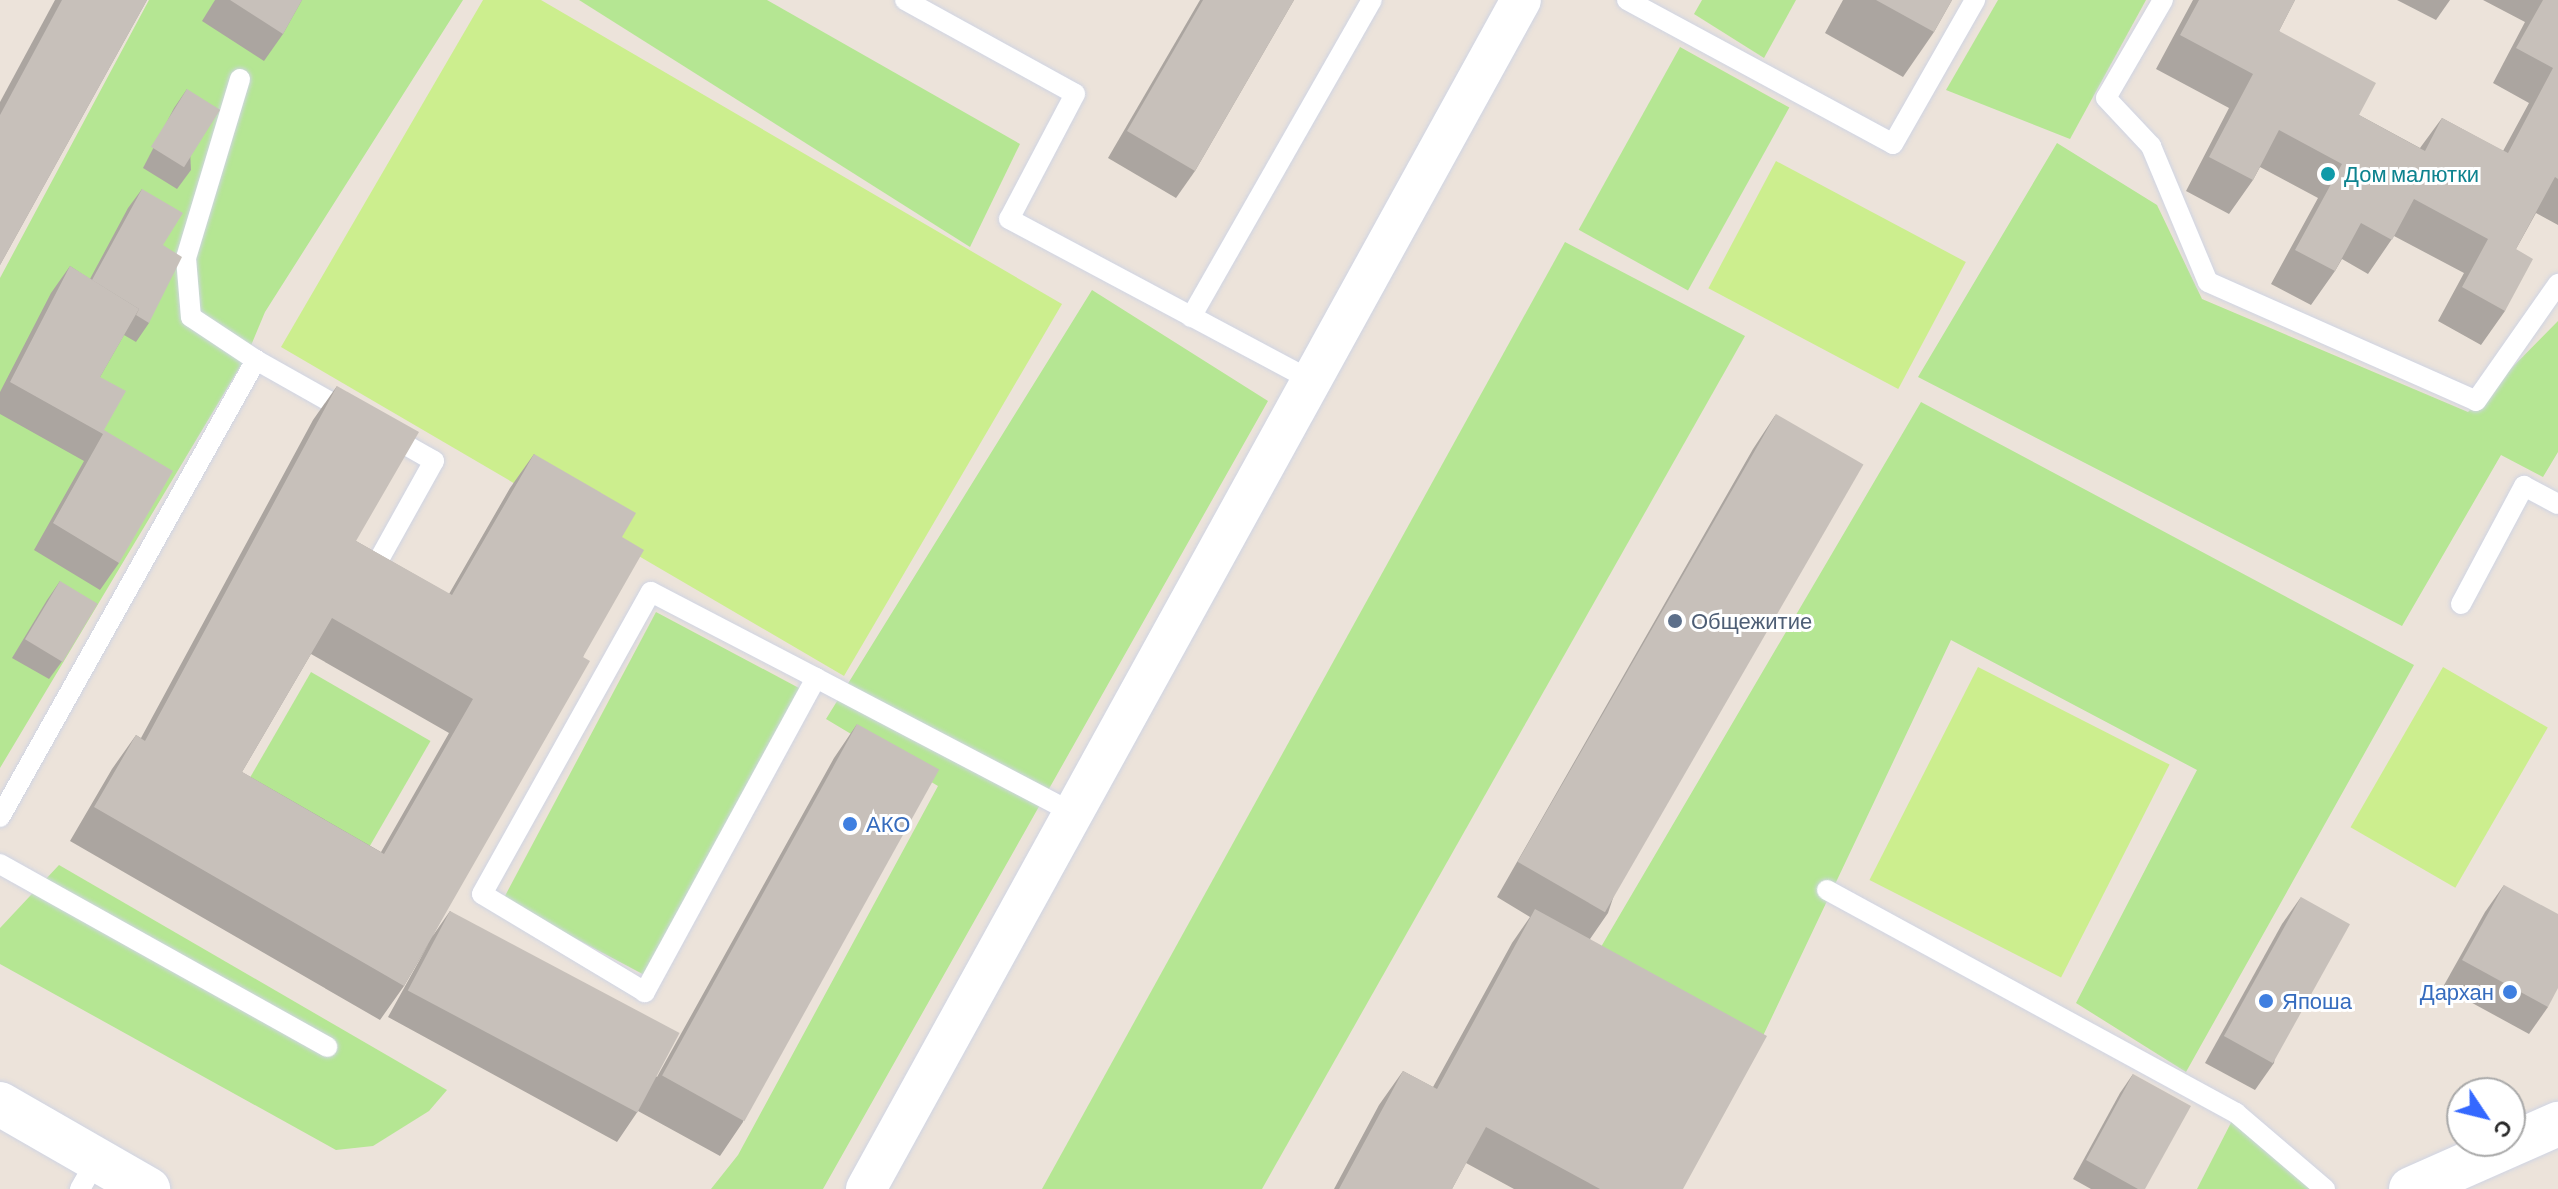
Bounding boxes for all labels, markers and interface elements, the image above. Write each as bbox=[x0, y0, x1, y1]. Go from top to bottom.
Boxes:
place label: Дом малютки bbox=[2344, 161, 2479, 187]
marker: Дом малютки bbox=[2319, 165, 2337, 183]
place label: Общежитие bbox=[1691, 608, 1812, 634]
marker: Общежитие bbox=[1666, 612, 1684, 630]
place label: АКО bbox=[866, 811, 910, 837]
marker: АКО bbox=[841, 815, 859, 833]
place label: Дархан bbox=[2420, 979, 2494, 1005]
marker: Дархан bbox=[2501, 983, 2519, 1001]
place label: Япоша bbox=[2282, 988, 2352, 1014]
marker: Япоша bbox=[2257, 992, 2275, 1010]
north arrow bbox=[2446, 1077, 2526, 1157]
text: С bbox=[2489, 1116, 2519, 1144]

